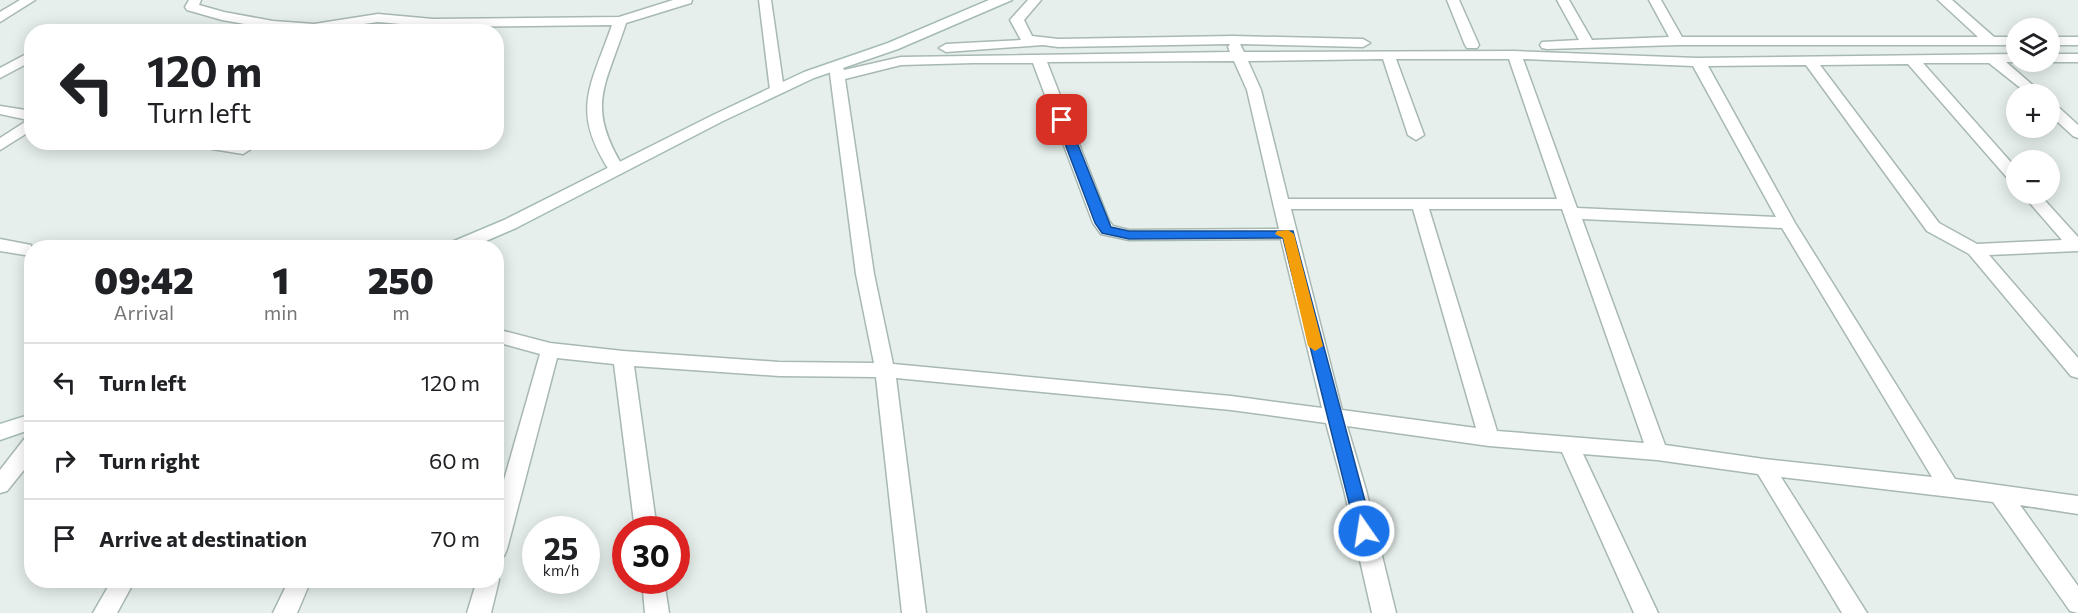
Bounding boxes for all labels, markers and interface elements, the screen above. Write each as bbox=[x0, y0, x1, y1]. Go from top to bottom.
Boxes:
map controls bbox=[2006, 18, 2060, 204]
button: layers bbox=[2006, 18, 2060, 72]
text: 120 m bbox=[147, 44, 262, 96]
icon: left bbox=[48, 48, 126, 126]
button: + bbox=[2006, 84, 2060, 138]
pin bbox=[1036, 94, 1087, 145]
text: Turn left bbox=[147, 96, 251, 129]
icon: arrive bbox=[1045, 103, 1078, 136]
button: − bbox=[2006, 150, 2060, 204]
text: 09:42 bbox=[94, 257, 194, 301]
text: 1 bbox=[272, 257, 289, 301]
text: 250 bbox=[368, 257, 434, 301]
text: Arrival bbox=[114, 300, 174, 324]
text: min bbox=[264, 300, 298, 324]
text: m bbox=[392, 300, 410, 324]
icon: left bbox=[48, 366, 81, 399]
text: Turn left bbox=[99, 369, 186, 396]
text: 120 m bbox=[421, 369, 480, 396]
icon: right bbox=[48, 444, 81, 477]
text: Turn right bbox=[99, 447, 200, 474]
text: 60 m bbox=[429, 447, 480, 474]
position arrow bbox=[1332, 499, 1396, 563]
speed limit sign: 30 bbox=[612, 516, 690, 594]
icon: arrive bbox=[48, 522, 81, 555]
text: Arrive at destination bbox=[99, 525, 307, 552]
text: 70 m bbox=[431, 525, 480, 552]
text: 25 bbox=[544, 529, 578, 566]
text: km/h bbox=[543, 561, 579, 579]

